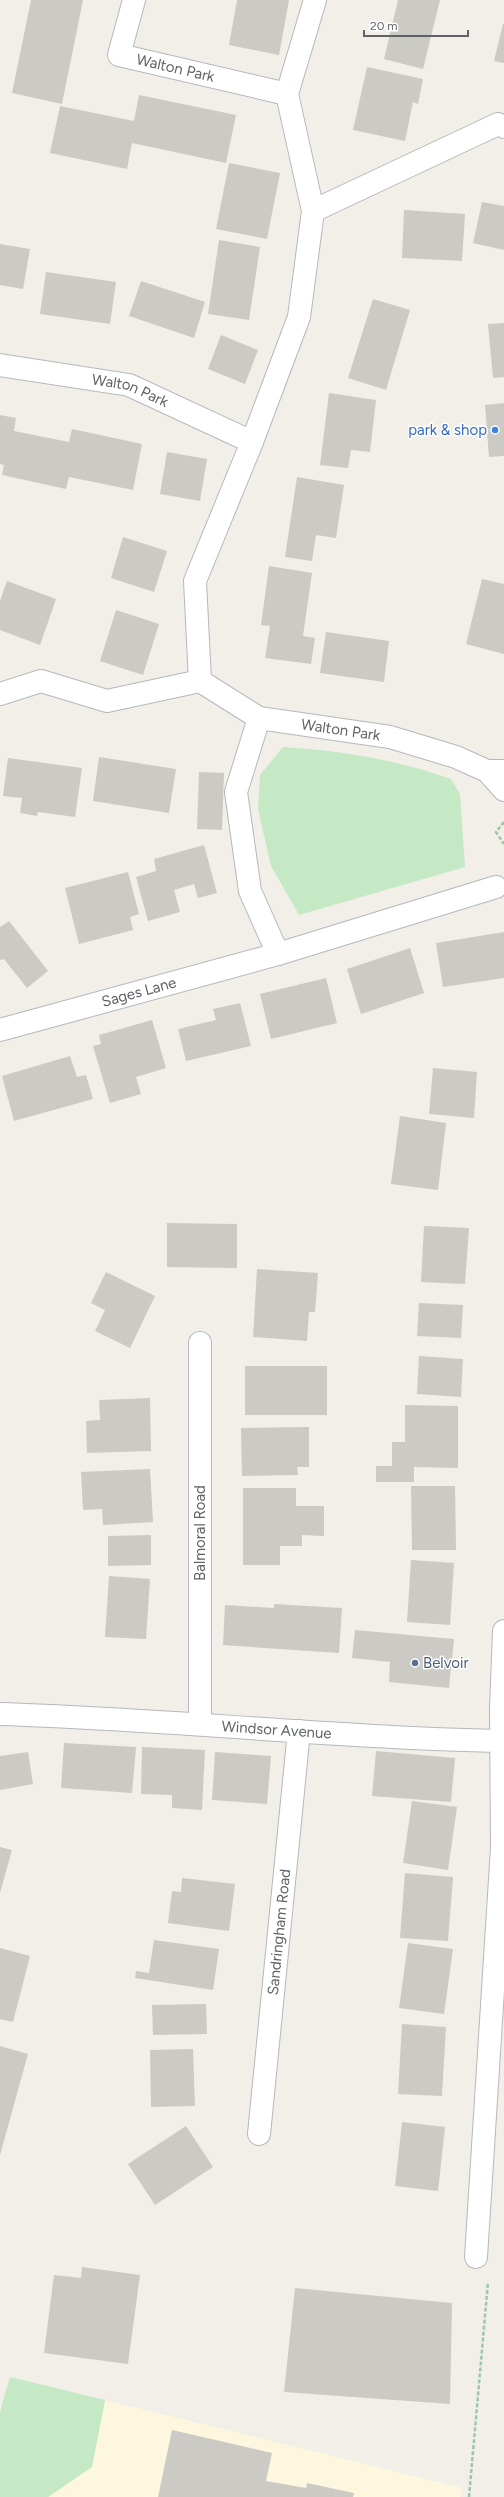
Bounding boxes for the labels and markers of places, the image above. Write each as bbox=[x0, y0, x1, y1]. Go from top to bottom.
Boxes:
place label: park & shop bbox=[408, 421, 487, 439]
marker: park & shop bbox=[490, 425, 500, 435]
place label: Belvoir bbox=[423, 1654, 469, 1672]
marker: Belvoir bbox=[410, 1658, 420, 1668]

